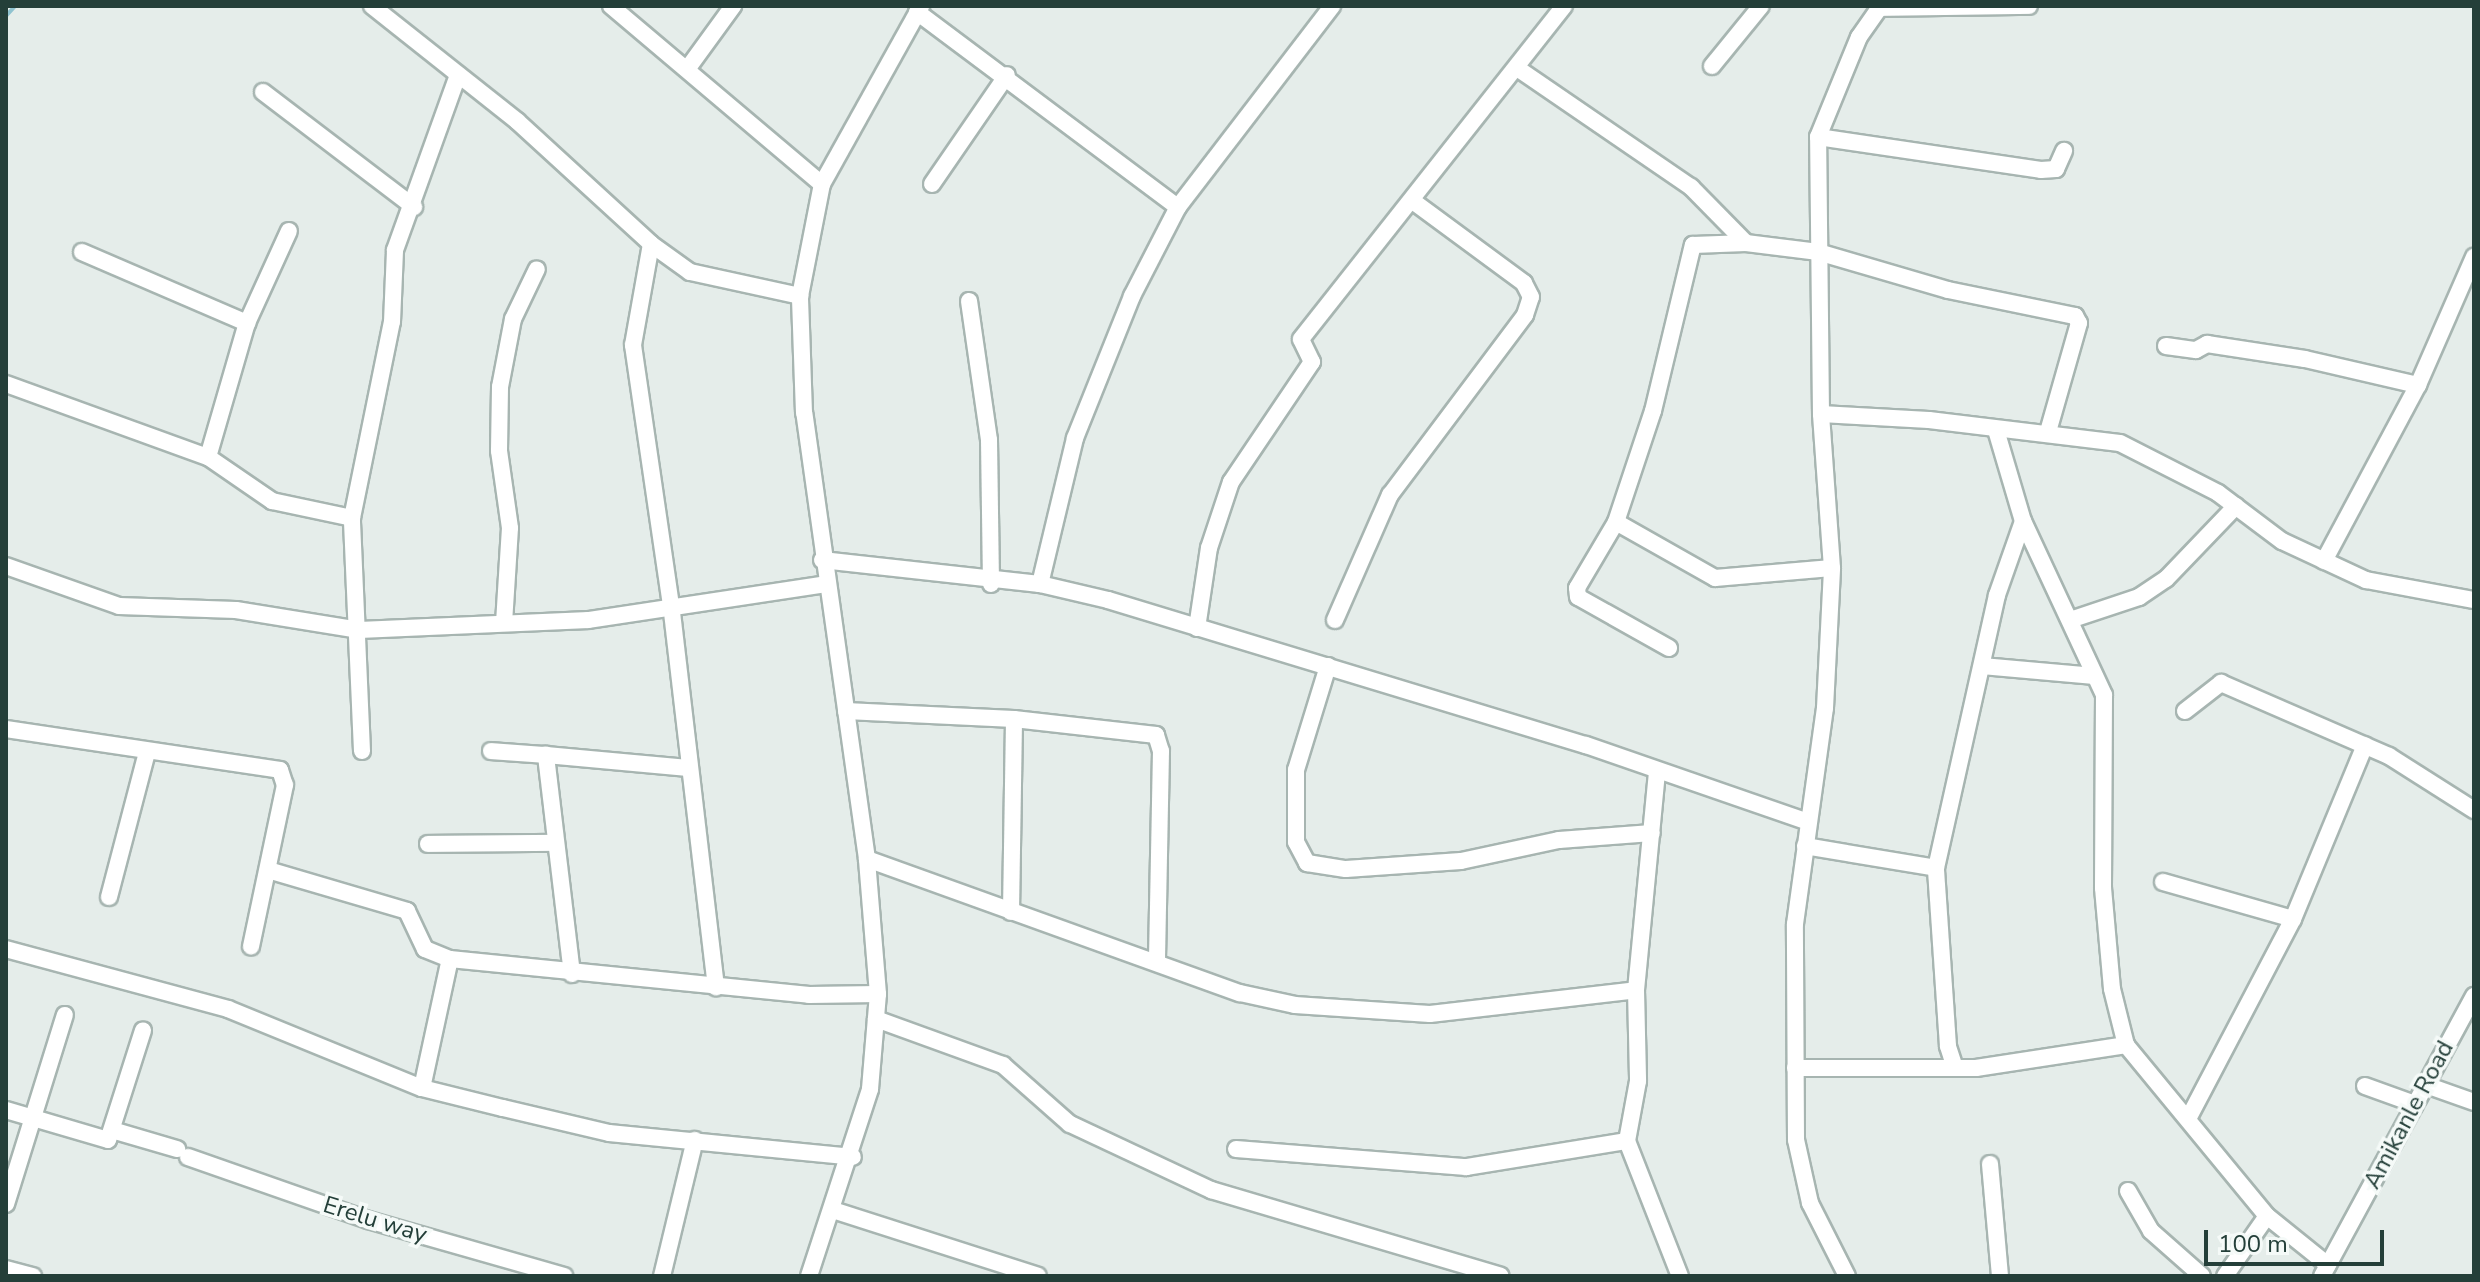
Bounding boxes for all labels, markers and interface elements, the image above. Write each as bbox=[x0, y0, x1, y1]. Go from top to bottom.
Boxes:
street label: Amikanle Road bbox=[2358, 1036, 2460, 1194]
street label: Erelu way bbox=[320, 1191, 430, 1249]
scale bar bbox=[2208, 1214, 2388, 1264]
text: 100 m bbox=[2218, 1228, 2288, 1260]

